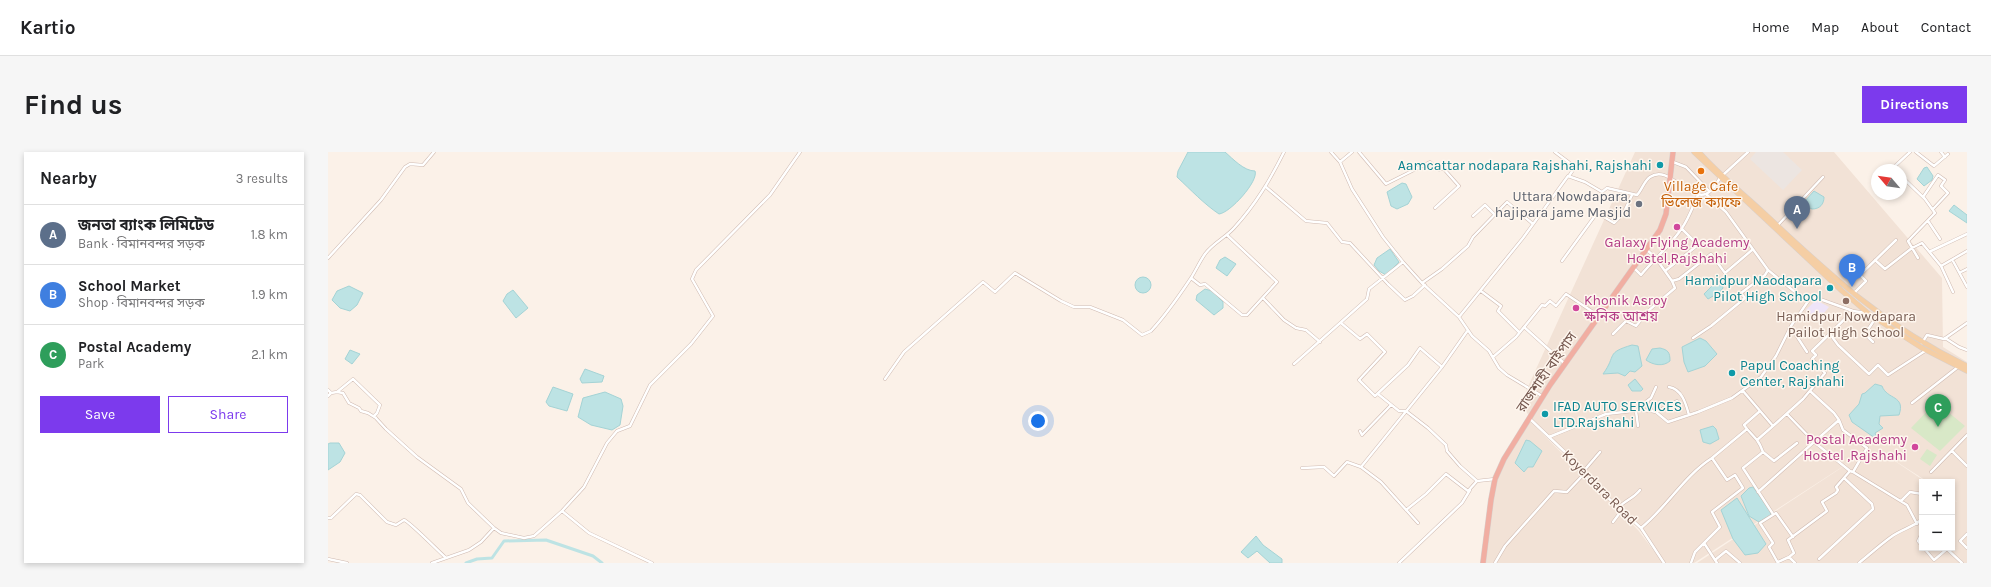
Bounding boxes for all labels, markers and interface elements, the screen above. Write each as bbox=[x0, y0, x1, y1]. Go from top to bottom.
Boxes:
text: Kartio bbox=[20, 17, 75, 39]
text: Home bbox=[1752, 19, 1789, 36]
text: Map bbox=[1811, 19, 1839, 36]
text: About bbox=[1861, 19, 1899, 36]
text: Contact bbox=[1921, 19, 1971, 36]
button: Directions bbox=[1862, 86, 1967, 123]
text: Find us bbox=[24, 88, 123, 121]
place label: Aamcattar nodapara Rajshahi, Rajshahi bbox=[1398, 157, 1652, 174]
marker: Aamcattar nodapara Rajshahi, Rajshahi bbox=[1655, 160, 1665, 170]
north arrow bbox=[1871, 164, 1907, 200]
marker: Village Cafe ভিলেজ ক্যাফে bbox=[1696, 166, 1706, 176]
text: Nearby bbox=[40, 168, 97, 188]
text: 3 results bbox=[236, 171, 288, 186]
place label: Village Cafe ভিলেজ ক্যাফে bbox=[1660, 178, 1741, 211]
place label: Uttara Nowdapara, hajipara jame Masjid bbox=[1495, 188, 1631, 221]
pin: A bbox=[1784, 196, 1810, 229]
marker: Uttara Nowdapara, hajipara jame Masjid bbox=[1634, 199, 1644, 209]
text: জনতা ব্যাংক লিমিটেড bbox=[78, 216, 214, 234]
marker: Galaxy Flying Academy Hostel,Rajshahi bbox=[1672, 222, 1682, 232]
text: A bbox=[49, 227, 57, 242]
text: 1.8 km bbox=[251, 227, 288, 242]
place label: Galaxy Flying Academy Hostel,Rajshahi bbox=[1604, 234, 1750, 267]
text: Bank · বিমানবন্দর সড়ক bbox=[78, 236, 205, 251]
pin: B bbox=[1839, 254, 1865, 287]
place label: Hamidpur Naodapara Pilot High School bbox=[1685, 272, 1822, 305]
text: School Market bbox=[78, 277, 181, 295]
marker: Hamidpur Naodapara Pilot High School bbox=[1825, 283, 1835, 293]
text: B bbox=[49, 287, 57, 302]
text: 1.9 km bbox=[251, 287, 288, 302]
place label: Khonik Asroy ক্ষনিক আশ্রয় bbox=[1583, 292, 1668, 325]
text: Shop · বিমানবন্দর সড়ক bbox=[78, 295, 205, 310]
marker: Hamidpur Nowdapara Pailot High School bbox=[1841, 296, 1851, 306]
marker: Khonik Asroy ক্ষনিক আশ্রয় bbox=[1571, 303, 1581, 313]
place label: Hamidpur Nowdapara Pailot High School bbox=[1776, 308, 1916, 341]
street label: রাজশাহী বাইপাস bbox=[1512, 329, 1580, 416]
text: Postal Academy bbox=[78, 338, 191, 356]
text: C bbox=[49, 347, 57, 362]
text: 2.1 km bbox=[251, 347, 288, 362]
text: Park bbox=[78, 356, 104, 371]
place label: Papul Coaching Center, Rajshahi bbox=[1740, 357, 1845, 390]
marker: Papul Coaching Center, Rajshahi bbox=[1727, 368, 1737, 378]
pin: C bbox=[1925, 394, 1951, 427]
button: Save bbox=[40, 396, 160, 433]
button: Share bbox=[168, 396, 288, 433]
place label: IFAD AUTO SERVICES LTD.Rajshahi bbox=[1553, 398, 1682, 431]
marker: IFAD AUTO SERVICES LTD.Rajshahi bbox=[1540, 409, 1550, 419]
your location bbox=[1028, 411, 1048, 431]
place label: Postal Academy Hostel ,Rajshahi bbox=[1803, 431, 1907, 464]
marker: Postal Academy Hostel ,Rajshahi bbox=[1910, 442, 1920, 452]
street label: Koyerdara Road bbox=[1559, 446, 1641, 528]
map controls bbox=[1919, 479, 1955, 551]
button: + bbox=[1919, 479, 1955, 515]
button: − bbox=[1919, 515, 1955, 551]

